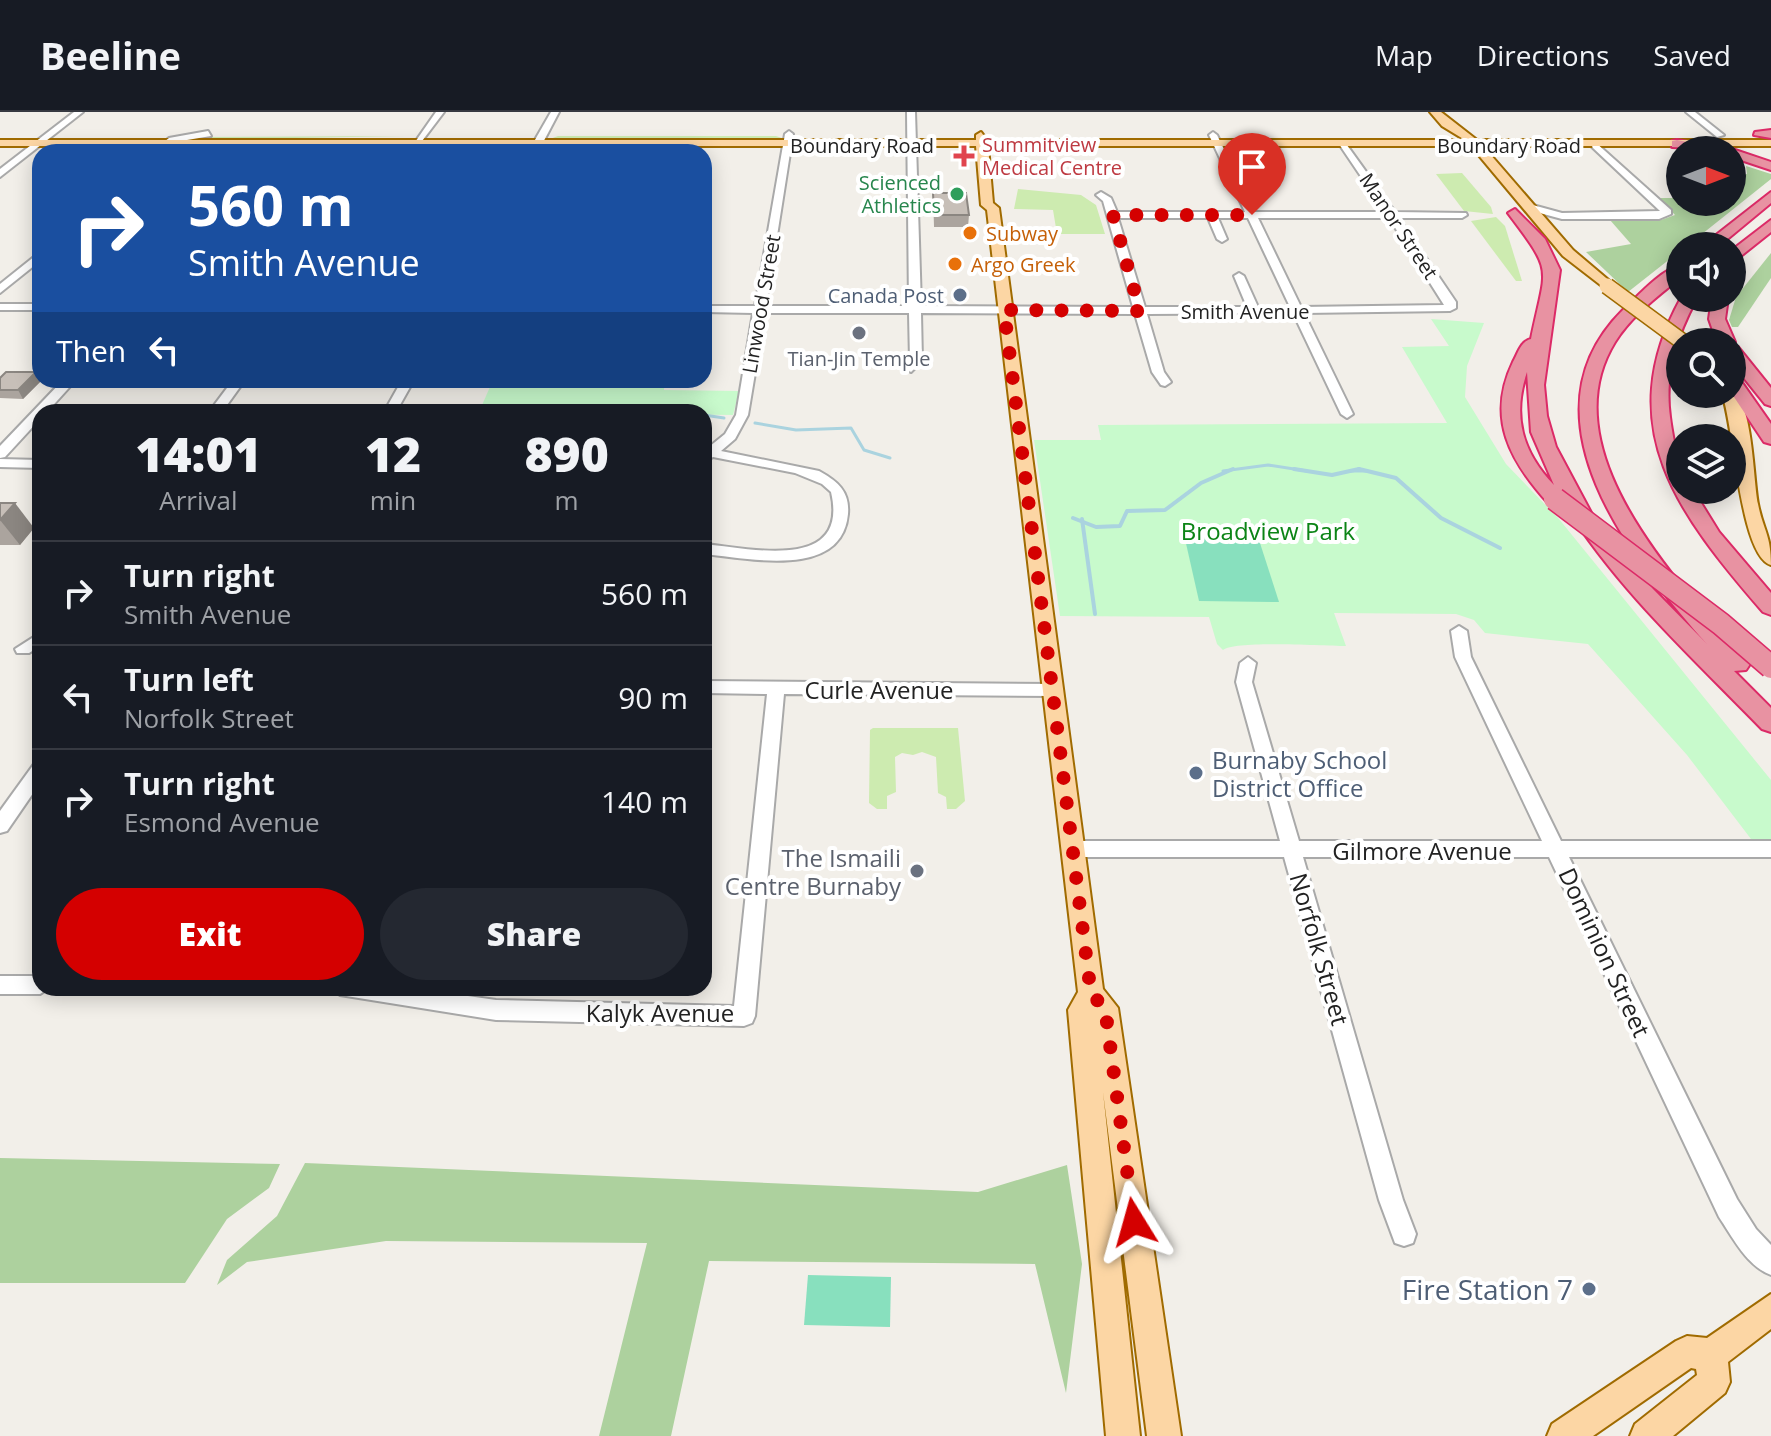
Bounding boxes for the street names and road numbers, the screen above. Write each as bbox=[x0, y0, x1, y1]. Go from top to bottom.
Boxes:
street label: Boundary Road bbox=[790, 132, 934, 159]
street label: Boundary Road bbox=[1437, 132, 1581, 159]
street label: Manor Street bbox=[1354, 168, 1444, 284]
street label: Linwood Street bbox=[735, 232, 787, 376]
street label: Smith Avenue bbox=[1181, 298, 1309, 325]
street label: Curle Avenue bbox=[805, 673, 953, 706]
street label: Gilmore Avenue bbox=[1332, 834, 1512, 867]
street label: Dominion Street bbox=[1551, 862, 1659, 1042]
street label: Norfolk Street bbox=[1283, 869, 1357, 1029]
street label: Kalyk Avenue bbox=[586, 996, 734, 1029]

